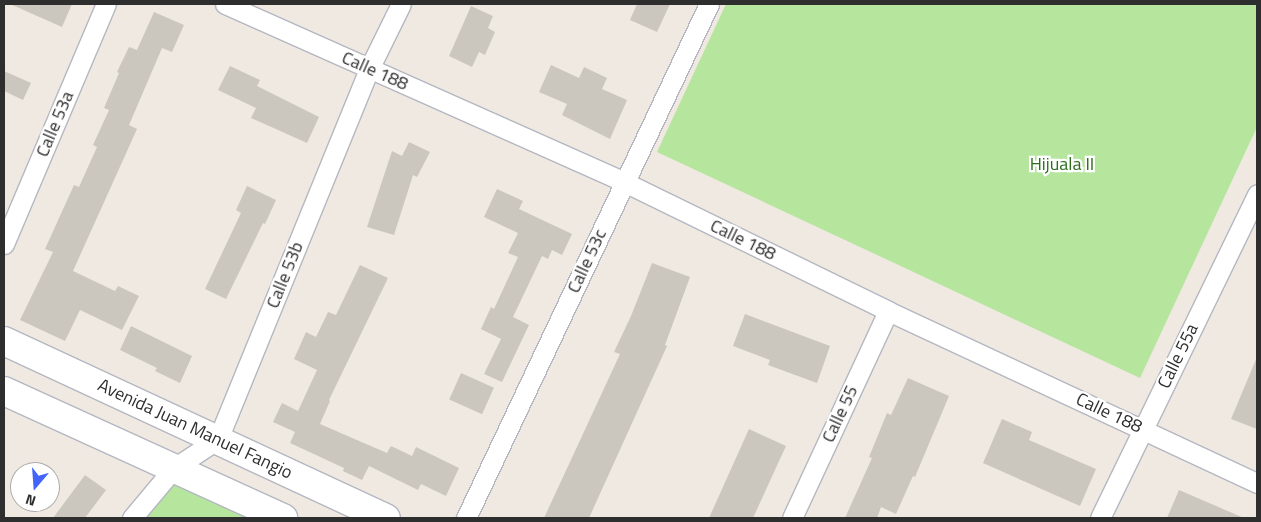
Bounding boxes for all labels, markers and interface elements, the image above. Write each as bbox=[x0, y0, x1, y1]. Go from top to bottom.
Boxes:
street label: Calle 188 bbox=[338, 47, 412, 95]
street label: Calle 53a bbox=[32, 88, 78, 160]
park label: Hijuala II bbox=[1030, 153, 1094, 175]
street label: Calle 188 bbox=[707, 215, 779, 265]
street label: Calle 53c bbox=[563, 226, 611, 296]
street label: Calle 53b bbox=[262, 239, 308, 311]
street label: Calle 55a bbox=[1153, 320, 1203, 392]
street label: Avenida Juan Manuel Fangio bbox=[94, 374, 296, 484]
street label: Calle 55 bbox=[817, 382, 863, 446]
street label: Calle 188 bbox=[1073, 388, 1145, 438]
north arrow bbox=[10, 462, 60, 512]
text: N bbox=[23, 489, 38, 512]

